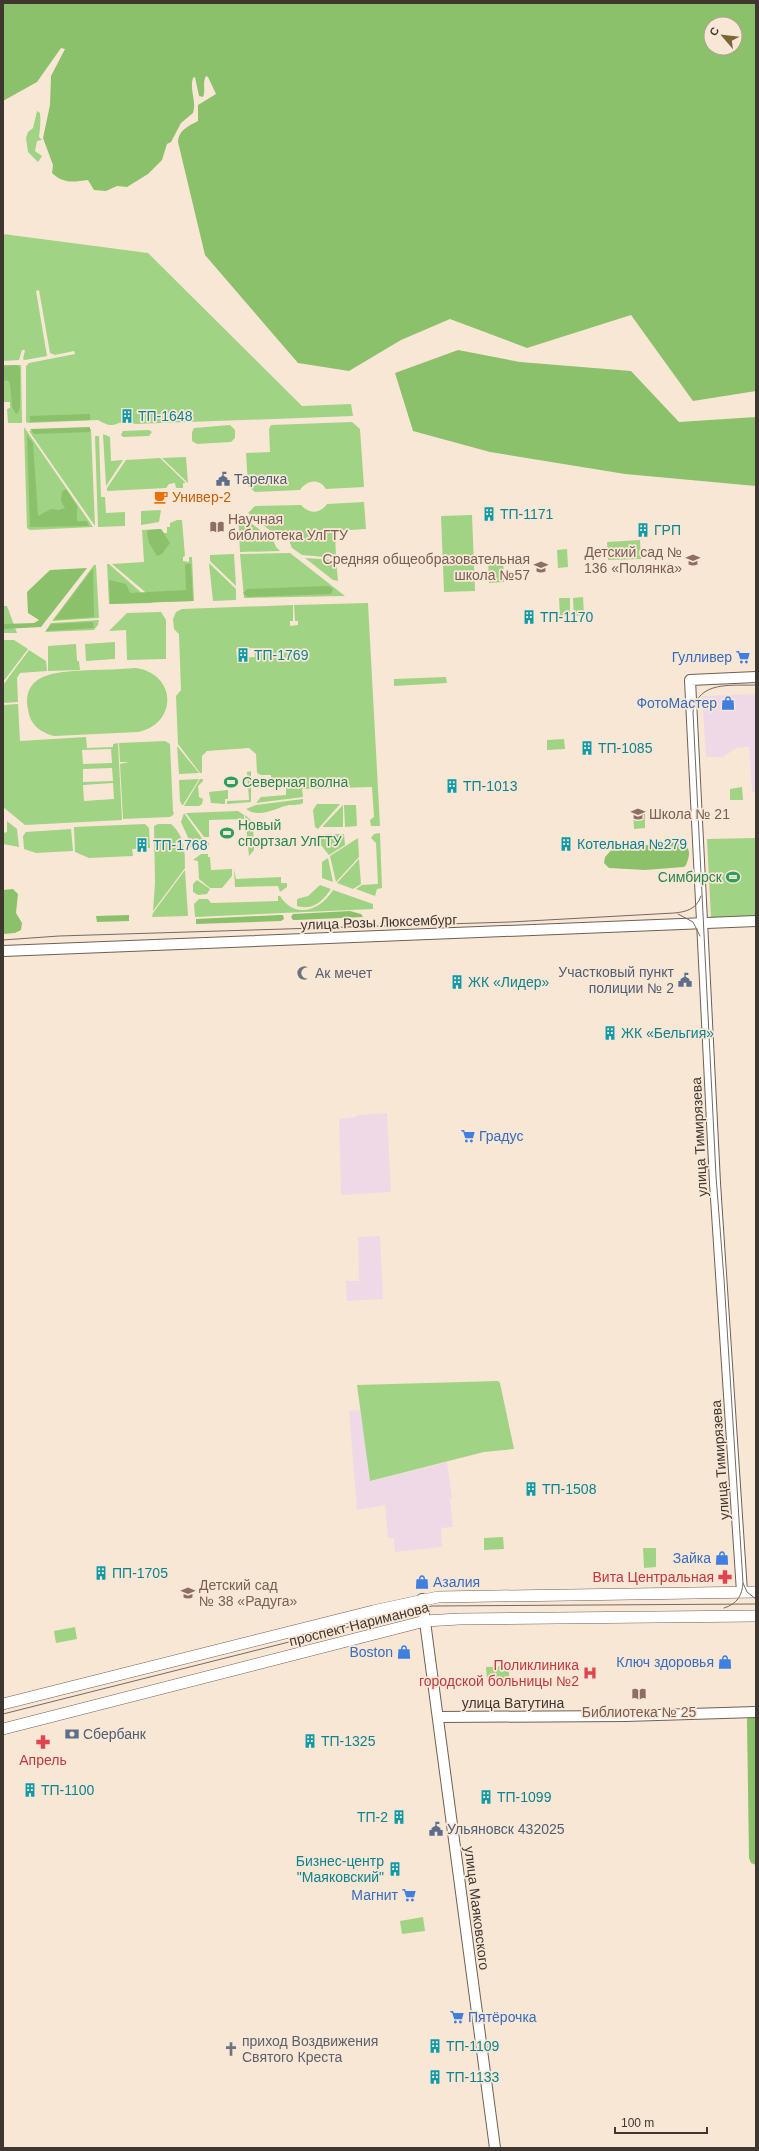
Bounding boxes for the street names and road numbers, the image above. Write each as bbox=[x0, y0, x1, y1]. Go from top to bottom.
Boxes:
street label: улица Розы Люксембург bbox=[300, 911, 458, 933]
street label: улица Тимирязева bbox=[688, 1077, 710, 1197]
street label: улица Тимирязева bbox=[708, 1399, 732, 1520]
street label: проспект Нариманова bbox=[287, 1599, 431, 1649]
street label: улица Ватутина bbox=[462, 1695, 564, 1711]
street label: улица Маяковского bbox=[461, 1845, 493, 1971]

